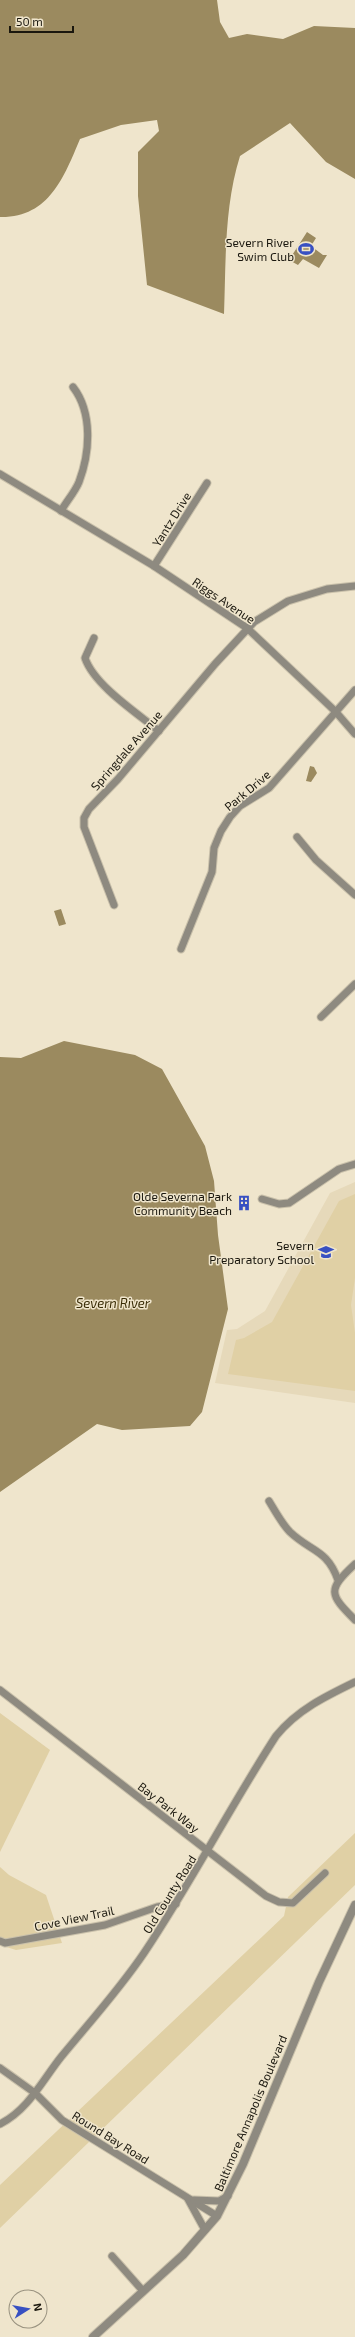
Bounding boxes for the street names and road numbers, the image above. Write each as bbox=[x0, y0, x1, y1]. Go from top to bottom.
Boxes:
street label: Yantz Drive bbox=[149, 489, 193, 549]
street label: Riggs Avenue bbox=[190, 574, 258, 626]
street label: Springdale Avenue bbox=[88, 707, 164, 793]
street label: Park Drive bbox=[221, 767, 273, 813]
street label: Bay Park Way bbox=[136, 1779, 203, 1836]
street label: Old County Road bbox=[139, 1852, 199, 1936]
street label: Cove View Trail bbox=[33, 1903, 116, 1933]
street label: Baltimore Annapolis Boulevard bbox=[211, 2033, 289, 2193]
street label: Round Bay Road bbox=[70, 2108, 152, 2166]

